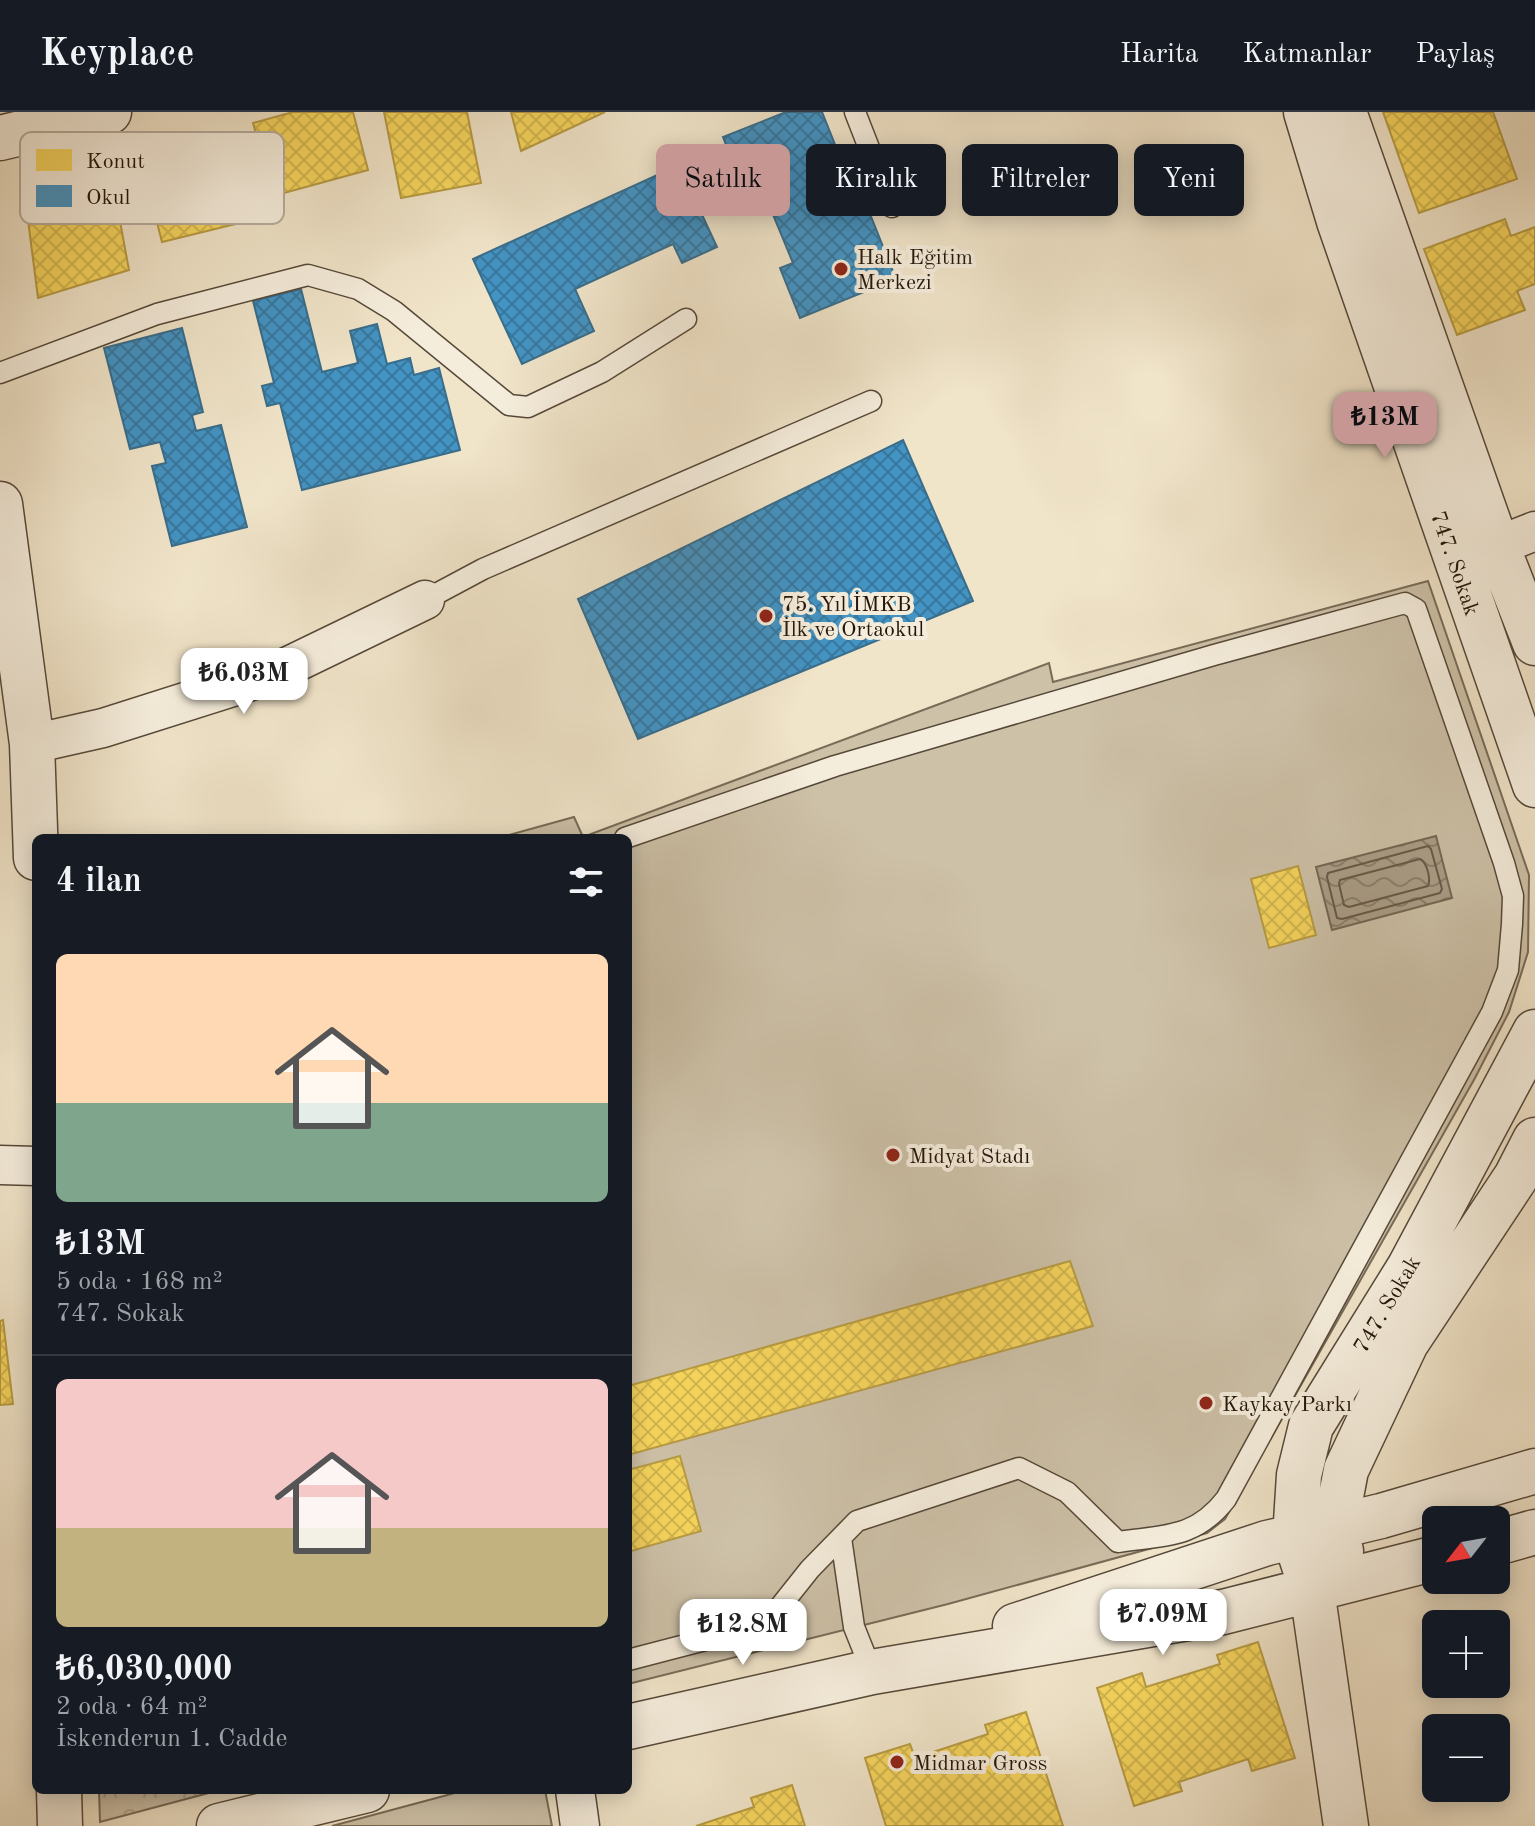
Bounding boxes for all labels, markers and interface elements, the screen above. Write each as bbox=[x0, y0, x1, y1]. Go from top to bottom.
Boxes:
text: Keyplace bbox=[40, 36, 195, 74]
text: Harita bbox=[1120, 41, 1199, 69]
text: Katmanlar bbox=[1243, 41, 1371, 69]
text: Paylaş bbox=[1415, 41, 1495, 69]
legend bbox=[20, 132, 284, 224]
chip: Satılık bbox=[656, 144, 790, 216]
chip: Kiralık bbox=[806, 144, 946, 216]
chip: Filtreler bbox=[962, 144, 1118, 216]
chip: Yeni bbox=[1134, 144, 1244, 216]
text: Konut bbox=[86, 151, 145, 173]
text: Okul bbox=[86, 187, 131, 209]
place label: Halk Eğitim Merkezi bbox=[857, 247, 973, 294]
marker: Halk Eğitim Merkezi bbox=[832, 260, 850, 278]
pin: ₺13M bbox=[1338, 392, 1432, 460]
text: ₺13M bbox=[1351, 405, 1419, 431]
street label: 747. Sokak bbox=[1426, 509, 1482, 619]
place label: 75. Yıl İMKB İlk ve Ortaokul bbox=[782, 591, 924, 641]
marker: 75. Yıl İMKB İlk ve Ortaokul bbox=[757, 607, 775, 625]
pin: ₺6.03M bbox=[179, 648, 309, 716]
text: ₺6.03M bbox=[199, 661, 289, 687]
icon: filters bbox=[564, 860, 608, 904]
text: 4 ilan bbox=[56, 865, 142, 899]
icon: home bbox=[260, 1006, 404, 1150]
marker: Midyat Stadı bbox=[884, 1146, 902, 1164]
place label: Midyat Stadı bbox=[909, 1146, 1030, 1168]
text: ₺13M bbox=[56, 1228, 145, 1262]
street label: 747. Sokak bbox=[1350, 1253, 1425, 1357]
text: 5 oda · 168 m² bbox=[56, 1269, 223, 1295]
text: 747. Sokak bbox=[56, 1301, 185, 1327]
marker: Kaykay Parkı bbox=[1197, 1394, 1215, 1412]
place label: Kaykay Parkı bbox=[1222, 1394, 1352, 1416]
icon: home bbox=[260, 1431, 404, 1575]
north arrow bbox=[1422, 1506, 1510, 1594]
map controls bbox=[1422, 1506, 1510, 1802]
pin: ₺7.09M bbox=[1098, 1589, 1228, 1657]
pin: ₺12.8M bbox=[678, 1599, 808, 1667]
text: ₺7.09M bbox=[1118, 1602, 1208, 1628]
button: + bbox=[1422, 1610, 1510, 1698]
text: ₺12.8M bbox=[698, 1612, 788, 1638]
text: ₺6,030,000 bbox=[56, 1653, 233, 1687]
text: 2 oda · 64 m² bbox=[56, 1694, 207, 1720]
button: − bbox=[1422, 1714, 1510, 1802]
text: İskenderun 1. Cadde bbox=[56, 1726, 287, 1752]
marker: Midmar Gross bbox=[888, 1753, 906, 1771]
place label: Midmar Gross bbox=[913, 1753, 1047, 1775]

